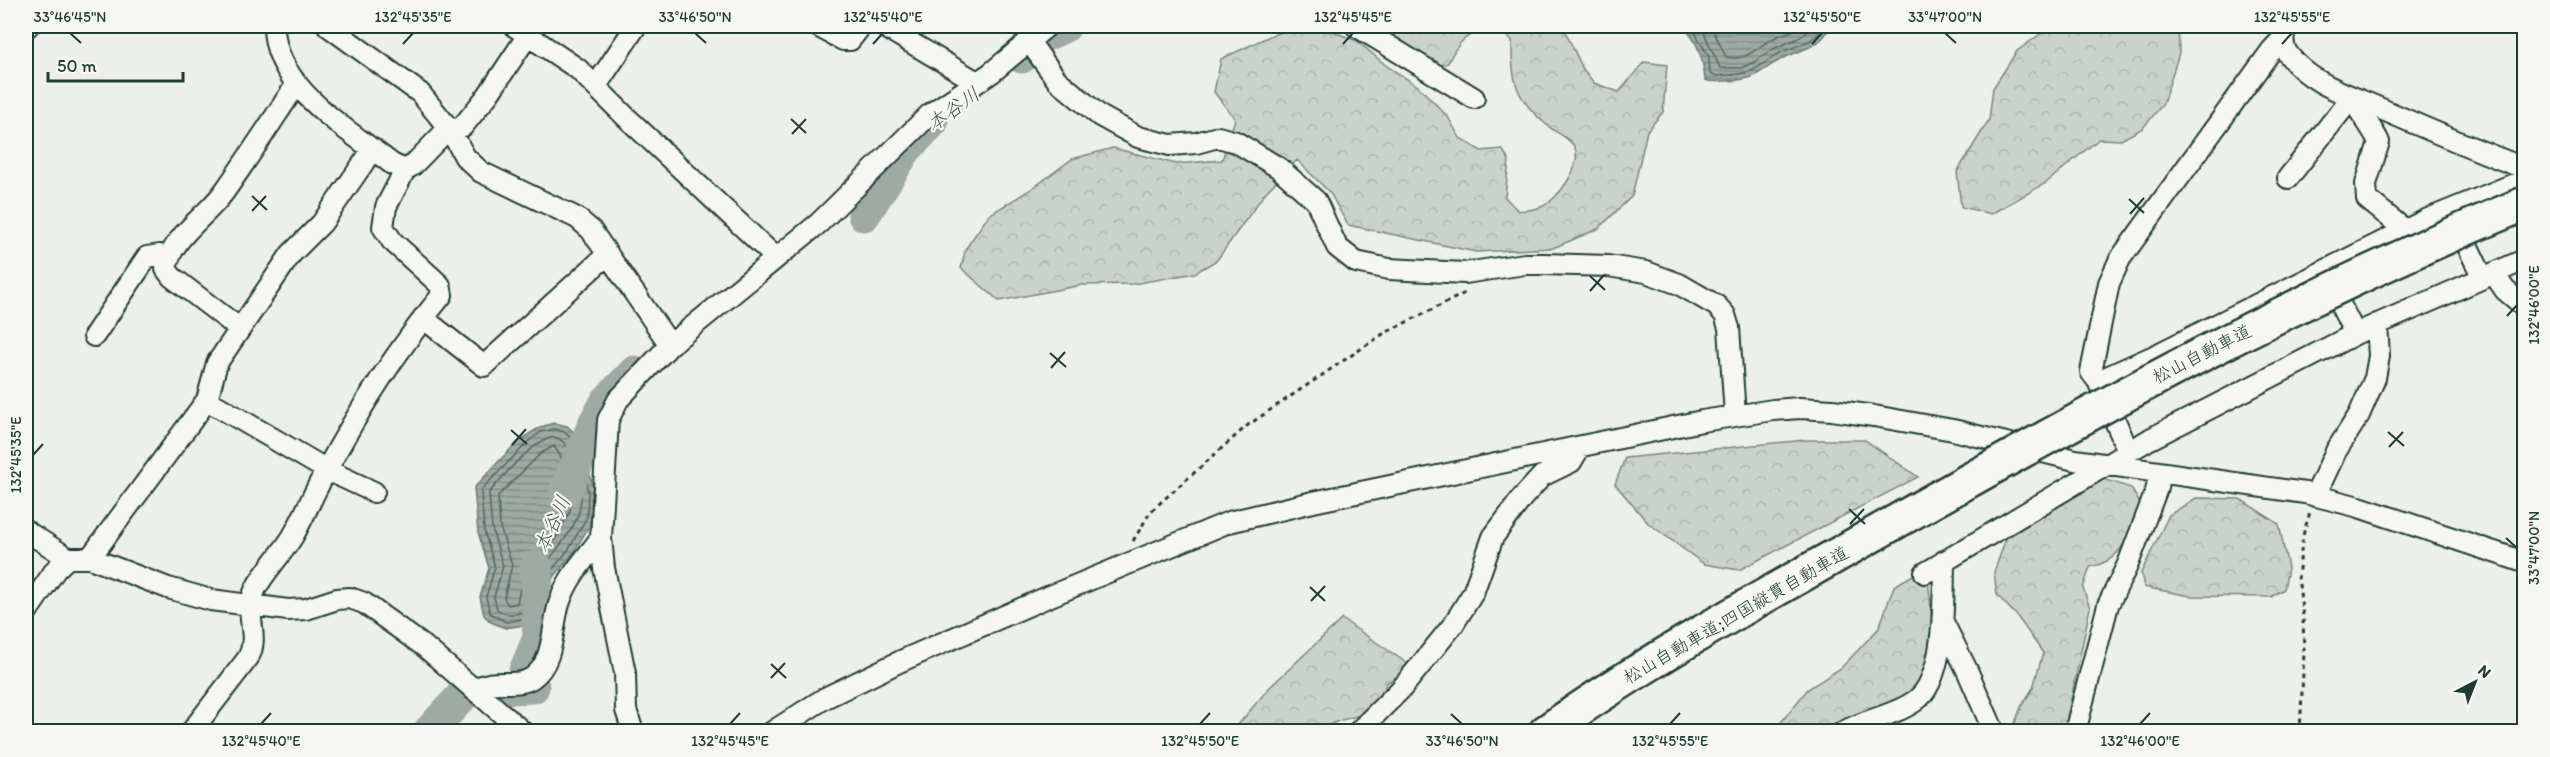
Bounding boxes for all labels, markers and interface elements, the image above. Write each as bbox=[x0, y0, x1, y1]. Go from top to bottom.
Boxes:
text: 33°46'45"N bbox=[33, 8, 107, 26]
text: 132°45'35"E bbox=[375, 8, 451, 26]
text: 33°46'50"N bbox=[658, 8, 732, 26]
text: 132°45'40"E bbox=[843, 8, 923, 26]
text: 132°45'45"E bbox=[1314, 8, 1392, 26]
text: 132°45'50"E bbox=[1783, 8, 1861, 26]
text: 33°47'00"N bbox=[1908, 8, 1982, 26]
text: 132°45'55"E bbox=[2254, 8, 2330, 26]
scale bar bbox=[48, 45, 183, 83]
text: 50 m bbox=[57, 55, 97, 77]
water label: 本谷川 bbox=[922, 82, 984, 136]
text: 132°46'00"E bbox=[2525, 265, 2543, 345]
street label: 松山自動車道 bbox=[2149, 320, 2255, 388]
text: 132°45'35"E bbox=[7, 417, 25, 493]
water label: 本谷川 bbox=[529, 492, 575, 556]
text: 33°47'00"N bbox=[2525, 511, 2543, 585]
street label: 松山自動車道;四国縦貫自動車道 bbox=[1619, 541, 1853, 689]
north arrow bbox=[2445, 652, 2505, 712]
text: N bbox=[2474, 661, 2495, 682]
text: 132°45'40"E bbox=[221, 732, 301, 750]
text: 132°45'45"E bbox=[691, 732, 769, 750]
text: 132°45'50"E bbox=[1161, 732, 1239, 750]
text: 33°46'50"N bbox=[1425, 732, 1499, 750]
text: 132°45'55"E bbox=[1632, 732, 1708, 750]
text: 132°46'00"E bbox=[2100, 732, 2180, 750]

